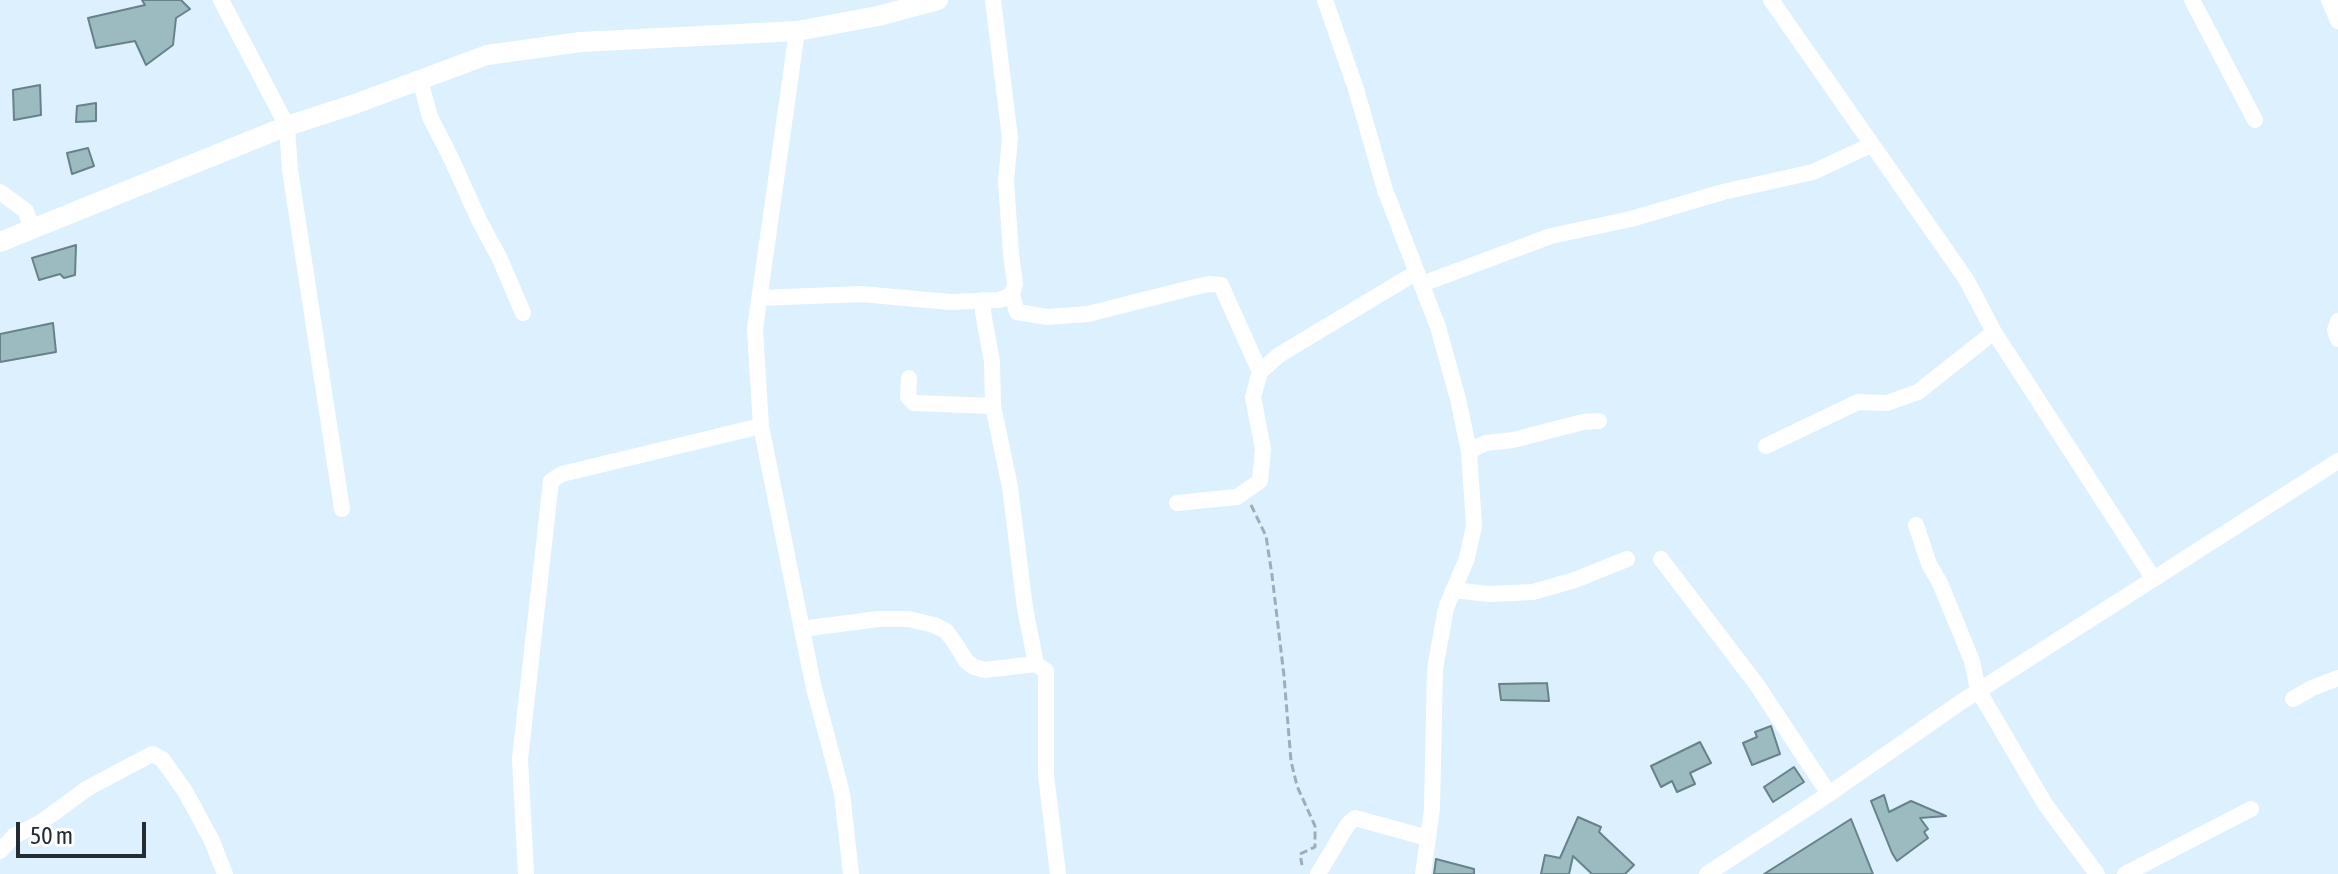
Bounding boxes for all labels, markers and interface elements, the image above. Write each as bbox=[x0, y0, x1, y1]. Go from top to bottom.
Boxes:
scale bar bbox=[20, 806, 150, 856]
text: 50 m bbox=[30, 822, 73, 849]

